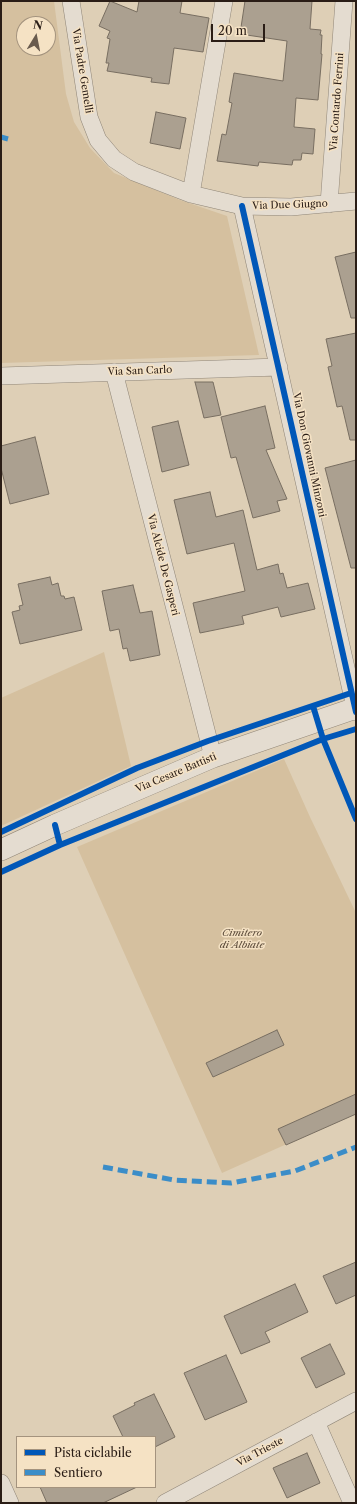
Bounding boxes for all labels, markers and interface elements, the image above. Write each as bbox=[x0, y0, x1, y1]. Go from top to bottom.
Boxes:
north arrow bbox=[16, 16, 56, 56]
scale bar bbox=[213, 16, 267, 42]
text: N bbox=[32, 17, 44, 33]
text: 20 m bbox=[218, 23, 247, 38]
street label: Via Padre Gemelli bbox=[69, 28, 95, 114]
street label: Via Contardo Ferrini bbox=[328, 52, 346, 152]
street label: Via Due Giugno bbox=[252, 198, 328, 212]
street label: Via San Carlo bbox=[107, 364, 173, 378]
street label: Via Don Giovanni Minzoni bbox=[290, 392, 328, 518]
street label: Via Alcide De Gasperi bbox=[145, 513, 181, 617]
street label: Via Cesare Battisti bbox=[134, 751, 218, 795]
park label: Cimitero di Albiate bbox=[220, 927, 264, 950]
street label: Via Trieste bbox=[235, 1435, 285, 1469]
legend bbox=[16, 1436, 156, 1488]
text: Pista ciclabile bbox=[54, 1445, 132, 1460]
text: Sentiero bbox=[54, 1465, 102, 1480]

